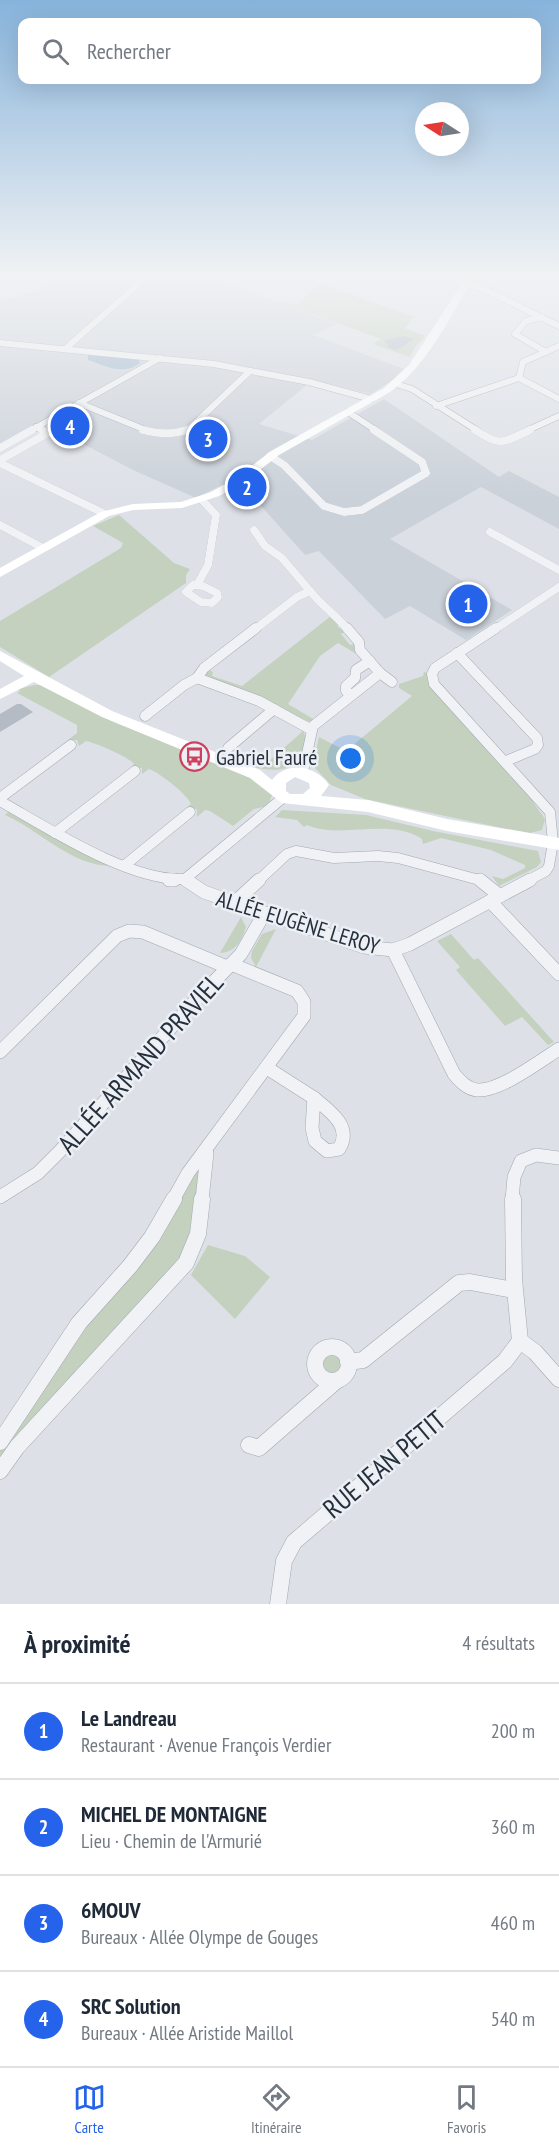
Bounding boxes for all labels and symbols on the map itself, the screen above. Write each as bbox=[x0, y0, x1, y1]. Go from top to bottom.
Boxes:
north arrow bbox=[415, 102, 469, 156]
pin: 4 bbox=[50, 404, 90, 448]
pin: 3 bbox=[188, 416, 228, 462]
pin: 2 bbox=[228, 464, 266, 510]
pin: 1 bbox=[448, 582, 488, 626]
bus stop icon: Gabriel Fauré bbox=[179, 741, 211, 773]
place label: Gabriel Fauré bbox=[216, 743, 317, 771]
your location bbox=[336, 744, 365, 773]
street label: ALLÉE EUGÈNE LEROY bbox=[213, 884, 383, 960]
street label: ALLÉE ARMAND PRAVIEL bbox=[50, 966, 230, 1160]
street label: RUE JEAN PETIT bbox=[316, 1403, 452, 1525]

